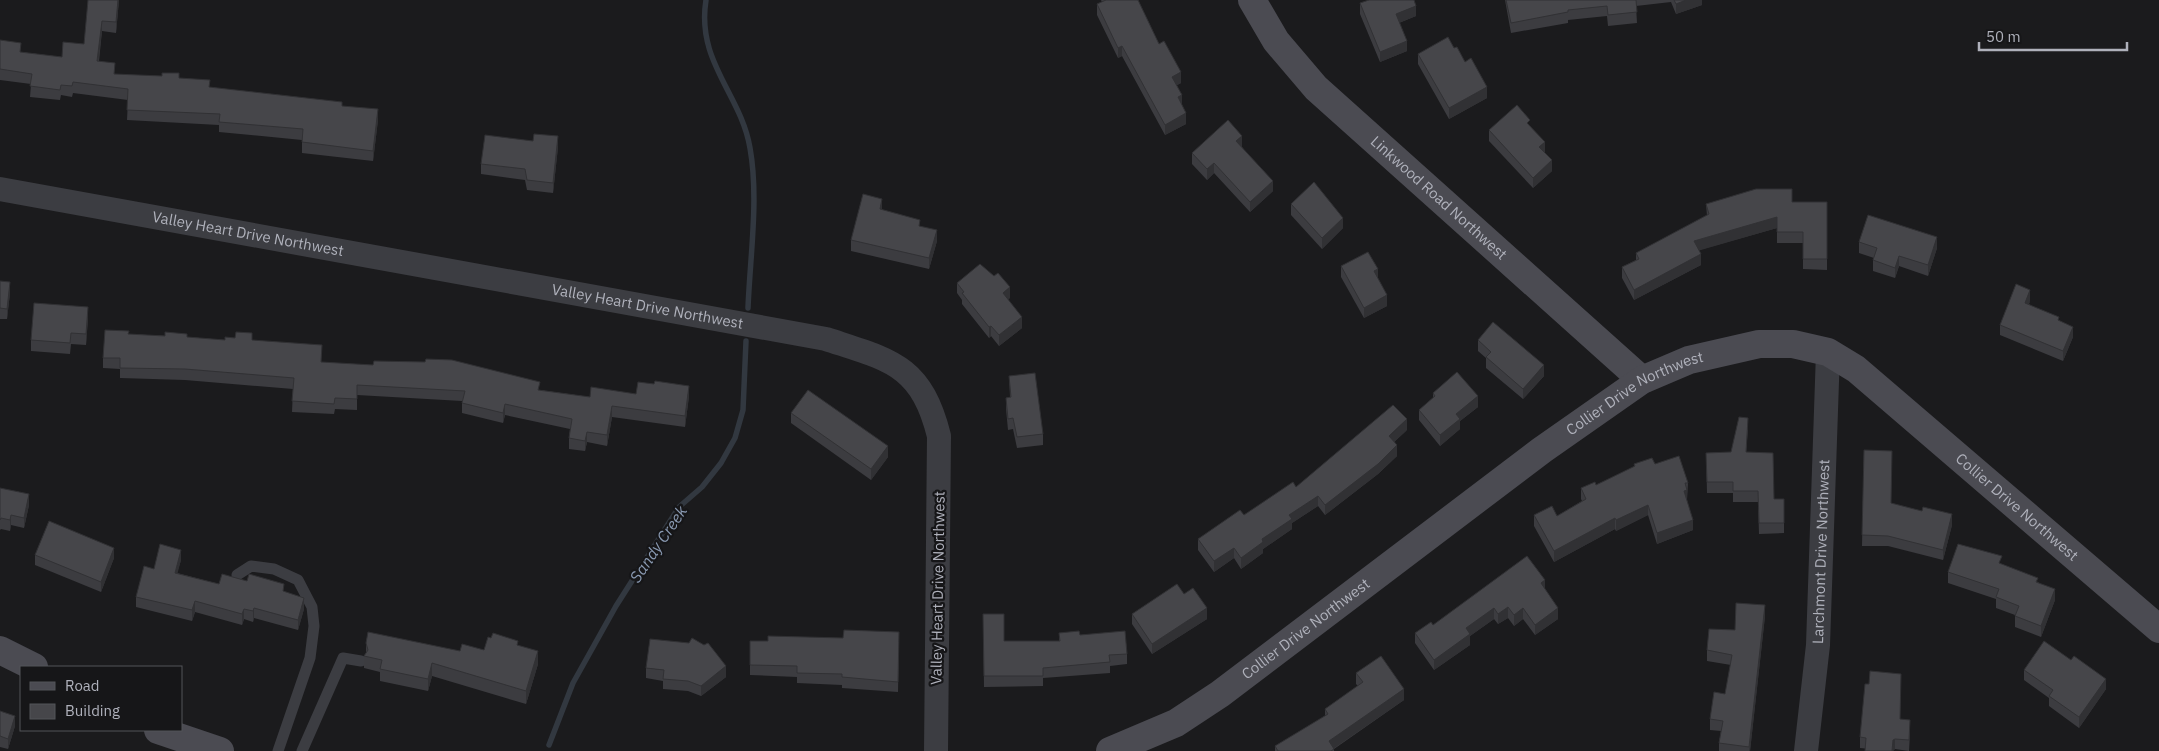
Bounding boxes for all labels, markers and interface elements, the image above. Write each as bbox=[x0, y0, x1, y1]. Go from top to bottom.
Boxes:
scale bar bbox=[1979, 20, 2126, 52]
text: 50 m bbox=[1986, 27, 2021, 46]
street label: Linkwood Road Northwest bbox=[1367, 132, 1511, 264]
street label: Valley Heart Drive Northwest bbox=[151, 207, 345, 260]
street label: Valley Heart Drive Northwest bbox=[550, 279, 745, 333]
street label: Collier Drive Northwest bbox=[1562, 347, 1705, 439]
street label: Collier Drive Northwest bbox=[1952, 449, 2083, 565]
street label: Larchmont Drive Northwest bbox=[1808, 459, 1833, 644]
street label: Valley Heart Drive Northwest bbox=[926, 491, 949, 685]
water label: Sandy Creek bbox=[625, 501, 691, 586]
street label: Collier Drive Northwest bbox=[1238, 574, 1373, 683]
legend bbox=[20, 666, 182, 731]
text: Road bbox=[65, 676, 100, 695]
text: Building bbox=[65, 701, 120, 720]

